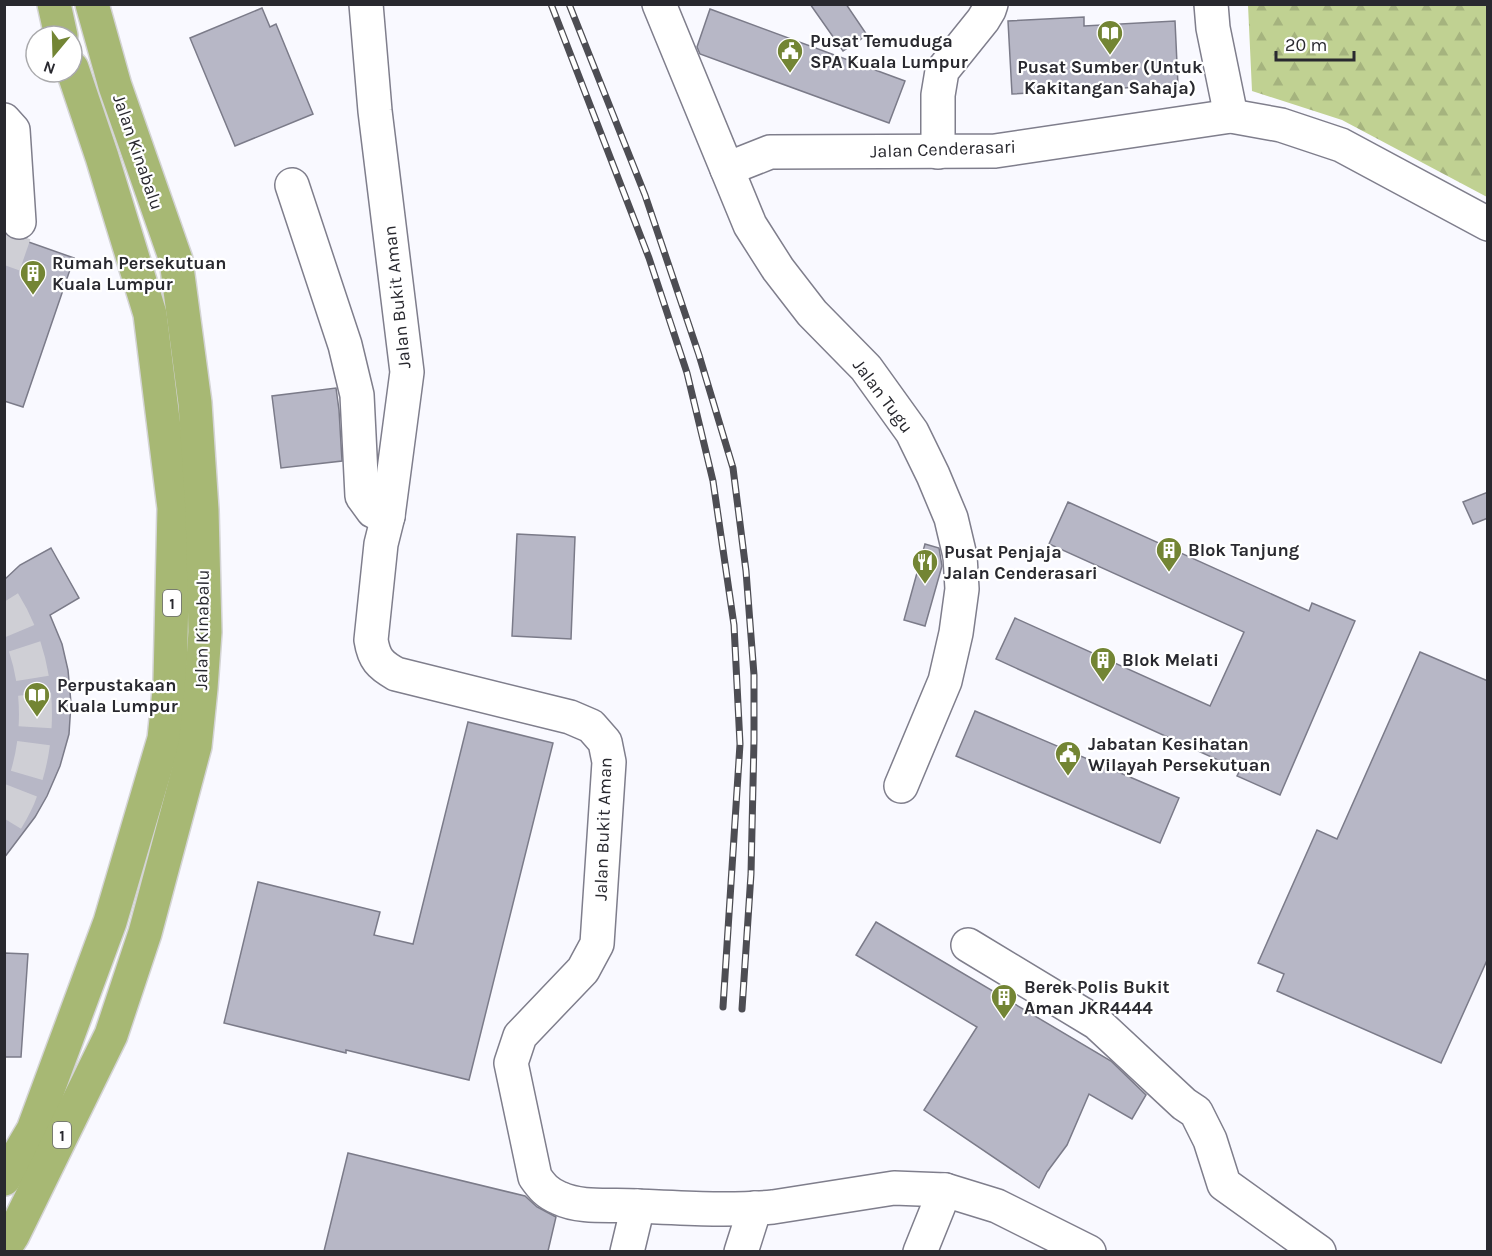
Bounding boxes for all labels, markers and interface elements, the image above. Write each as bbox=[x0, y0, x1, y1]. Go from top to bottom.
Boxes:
library icon: Pusat Sumber (Untuk Kakitangan Sahaja) bbox=[1095, 18, 1125, 56]
north arrow bbox=[24, 24, 84, 84]
scale bar bbox=[1276, 24, 1354, 62]
place label: Pusat Temuduga SPA Kuala Lumpur bbox=[810, 30, 968, 73]
text: 20 m bbox=[1285, 34, 1327, 56]
public building icon: Pusat Temuduga SPA Kuala Lumpur bbox=[775, 36, 805, 74]
place label: Pusat Sumber (Untuk Kakitangan Sahaja) bbox=[1017, 56, 1203, 99]
text: N bbox=[41, 57, 58, 79]
street label: Jalan Kinabalu bbox=[108, 91, 168, 213]
street label: Jalan Cenderasari bbox=[870, 135, 1016, 163]
street label: Jalan Bukit Aman bbox=[379, 224, 415, 370]
place label: Rumah Persekutuan Kuala Lumpur bbox=[52, 252, 226, 295]
building icon: Rumah Persekutuan Kuala Lumpur bbox=[18, 258, 48, 296]
street label: Jalan Tugu bbox=[848, 355, 918, 437]
building icon: Blok Tanjung bbox=[1154, 535, 1184, 573]
place label: Blok Tanjung bbox=[1188, 539, 1300, 561]
place label: Pusat Penjaja Jalan Cenderasari bbox=[944, 541, 1098, 584]
restaurant icon: Pusat Penjaja Jalan Cenderasari bbox=[910, 547, 940, 585]
street label: Jalan Kinabalu bbox=[190, 569, 214, 691]
road number: 1 bbox=[163, 590, 181, 616]
building icon: Blok Melati bbox=[1088, 645, 1118, 683]
place label: Blok Melati bbox=[1122, 649, 1219, 671]
place label: Perpustakaan Kuala Lumpur bbox=[57, 674, 178, 717]
library icon: Perpustakaan Kuala Lumpur bbox=[22, 680, 52, 718]
place label: Jabatan Kesihatan Wilayah Persekutuan bbox=[1088, 733, 1270, 776]
public building icon: Jabatan Kesihatan Wilayah Persekutuan bbox=[1053, 739, 1083, 777]
street label: Jalan Bukit Aman bbox=[589, 757, 617, 901]
place label: Berek Polis Bukit Aman JKR4444 bbox=[1024, 976, 1170, 1019]
building icon: Berek Polis Bukit Aman JKR4444 bbox=[989, 982, 1019, 1020]
road number: 1 bbox=[53, 1122, 71, 1148]

